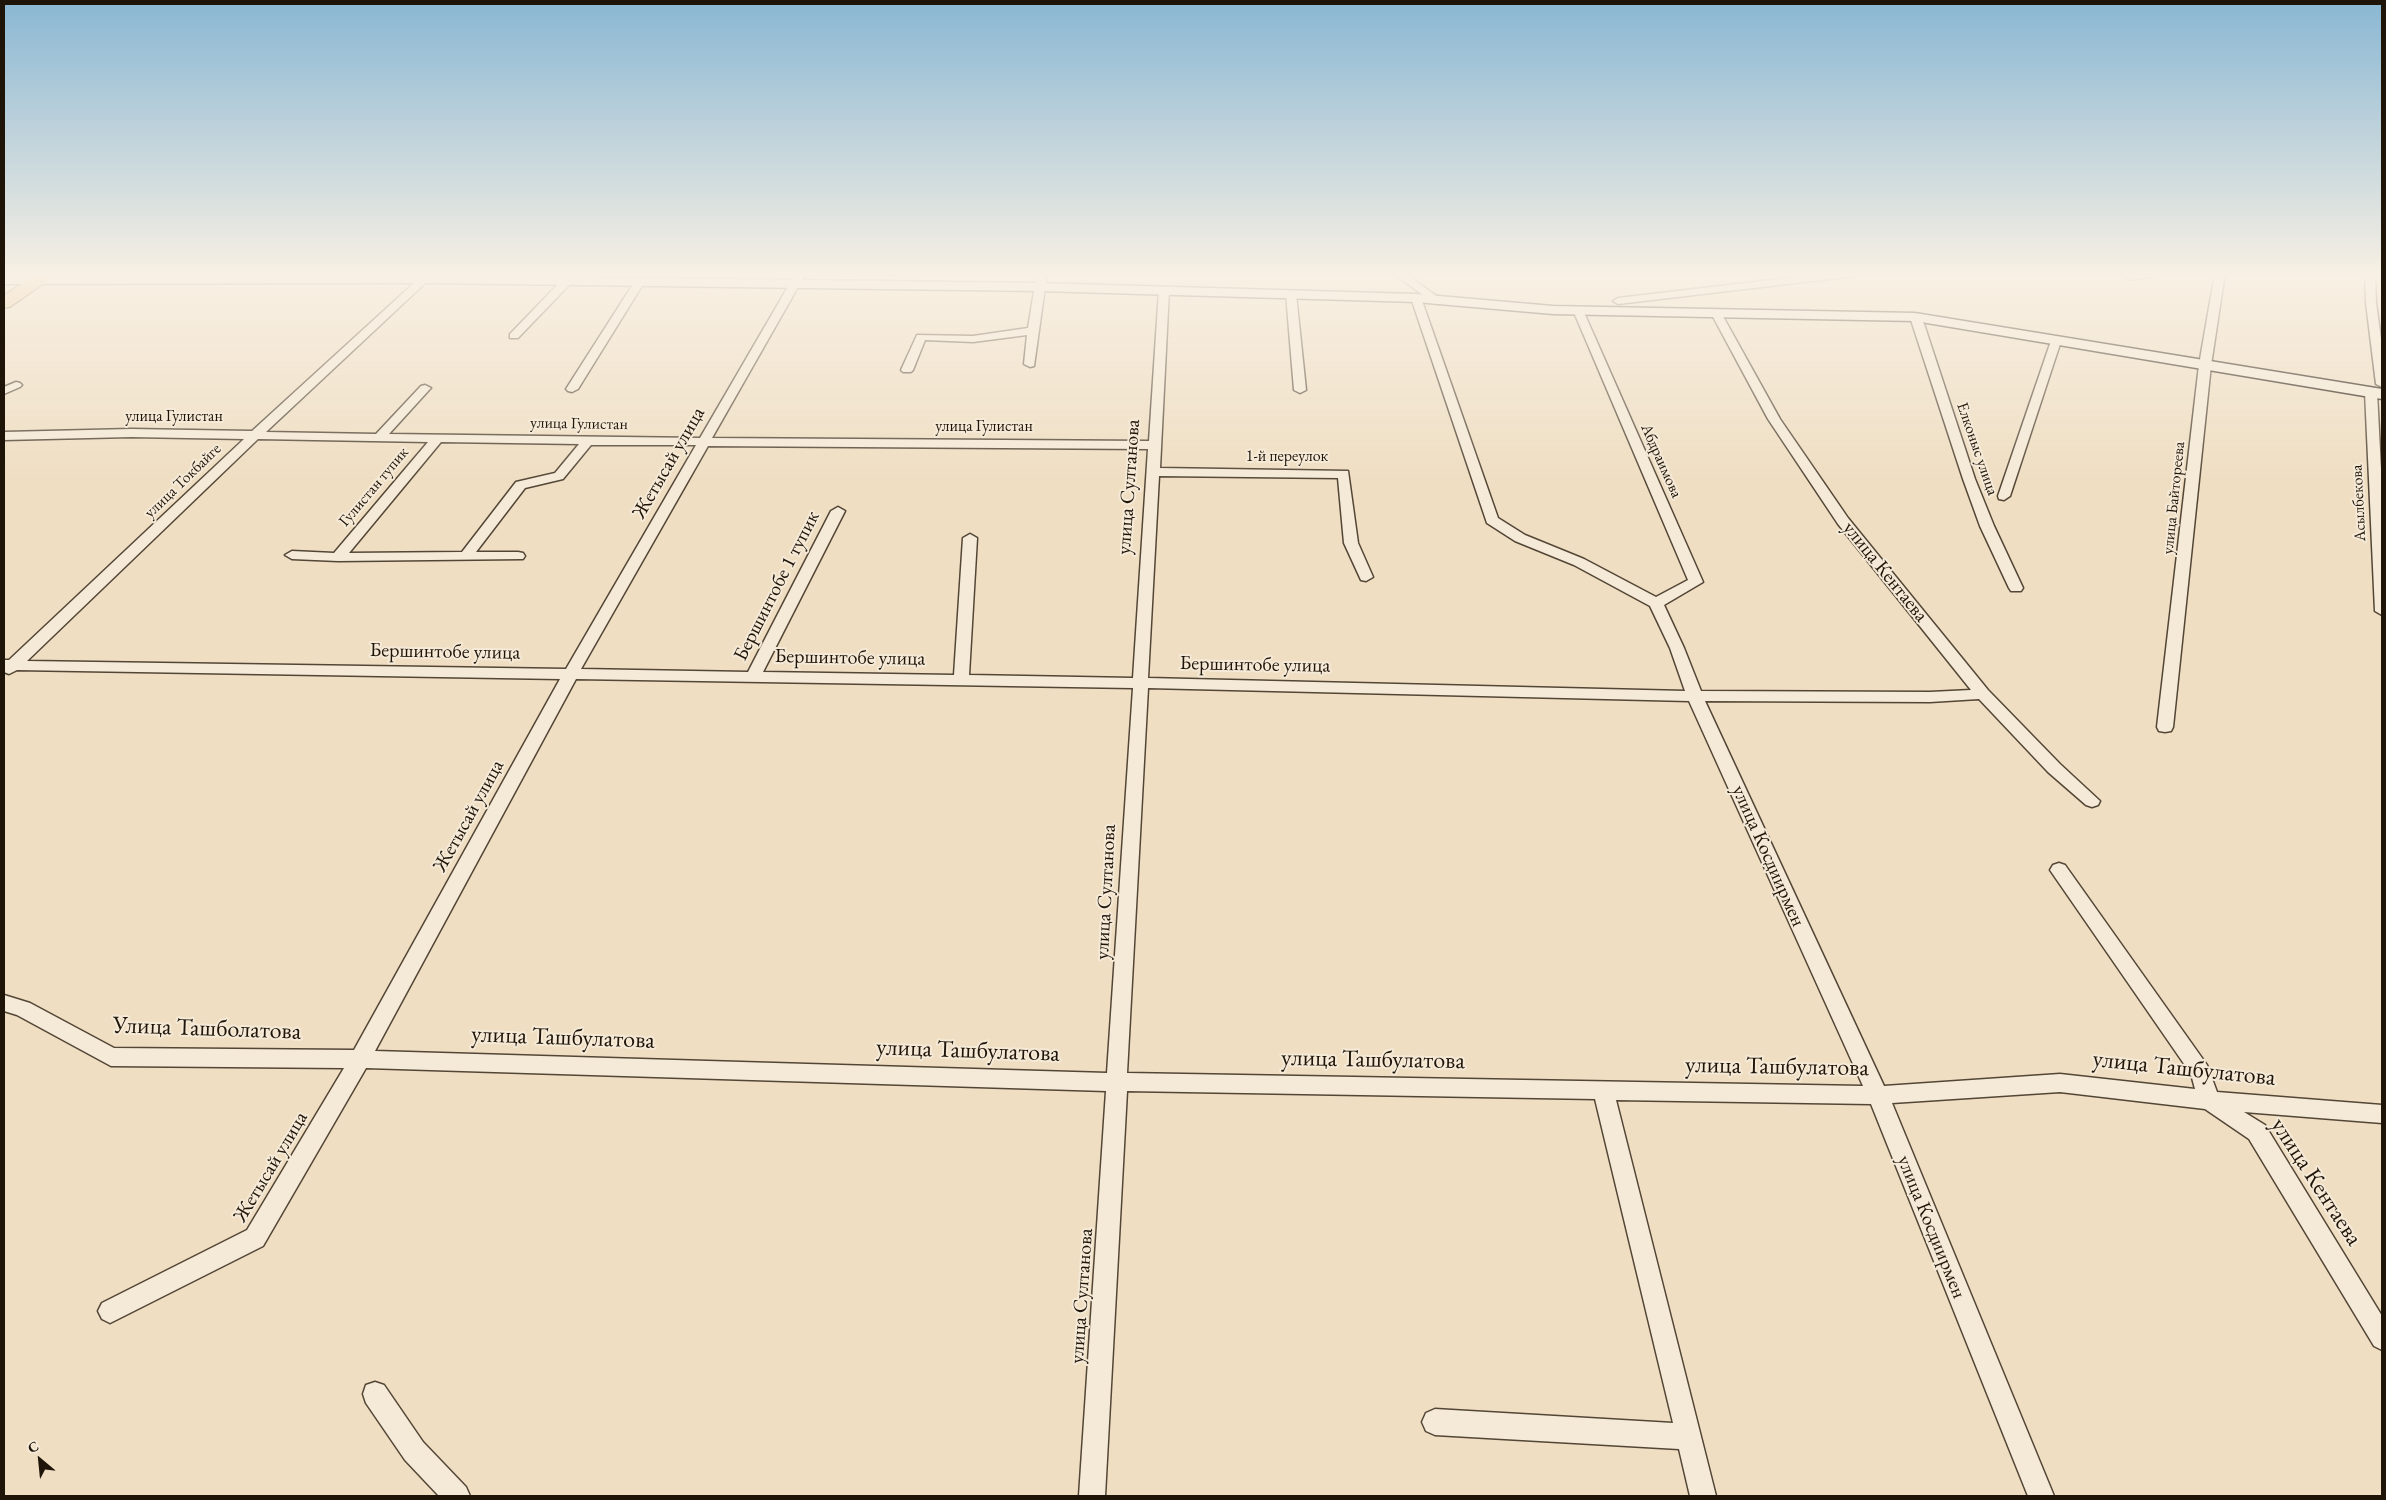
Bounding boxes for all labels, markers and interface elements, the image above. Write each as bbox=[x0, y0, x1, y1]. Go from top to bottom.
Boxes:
street label: Елконыс улица bbox=[1952, 400, 2002, 498]
street label: Жетысай улица bbox=[627, 403, 711, 523]
street label: улица Гулистан bbox=[125, 407, 223, 427]
street label: улица Гулистан bbox=[530, 414, 628, 434]
street label: улица Гулистан bbox=[935, 417, 1033, 437]
street label: улица Султанова bbox=[1112, 418, 1146, 556]
street label: Абдраимова bbox=[1636, 421, 1686, 501]
street label: улица Токбайге bbox=[141, 440, 225, 522]
street label: улица Байтореева bbox=[2159, 441, 2189, 555]
street label: Гулистан тупик bbox=[335, 443, 413, 531]
street label: 1-й переулок bbox=[1246, 447, 1328, 467]
street label: Асылбекова bbox=[2347, 464, 2371, 542]
street label: Бершинтобе 1 тупик bbox=[729, 507, 825, 665]
street label: улица Кентаева bbox=[1837, 517, 1933, 627]
street label: Бершинтобе улица bbox=[369, 639, 521, 665]
street label: Бершинтобе улица bbox=[774, 645, 926, 671]
street label: Бершинтобе улица bbox=[1179, 652, 1331, 678]
street label: Жетысай улица bbox=[428, 756, 510, 876]
street label: улица Косдиирмен bbox=[1726, 782, 1810, 930]
street label: улица Султанова bbox=[1090, 824, 1122, 960]
street label: Улица Ташболатова bbox=[112, 1011, 302, 1047]
street label: улица Ташбулатова bbox=[471, 1020, 655, 1056]
street label: улица Ташбулатова bbox=[876, 1033, 1060, 1069]
street label: улица Ташбулатова bbox=[1281, 1044, 1465, 1076]
street label: улица Ташбулатова bbox=[2091, 1045, 2277, 1093]
street label: улица Ташбулатова bbox=[1685, 1051, 1869, 1083]
street label: Жетысай улица bbox=[229, 1107, 313, 1227]
street label: улица Кентаева bbox=[2264, 1113, 2368, 1251]
street label: улица Косдиирмен bbox=[1891, 1152, 1971, 1302]
street label: улица Султанова bbox=[1065, 1227, 1099, 1365]
north arrow bbox=[15, 1435, 65, 1485]
text: С bbox=[24, 1436, 42, 1457]

